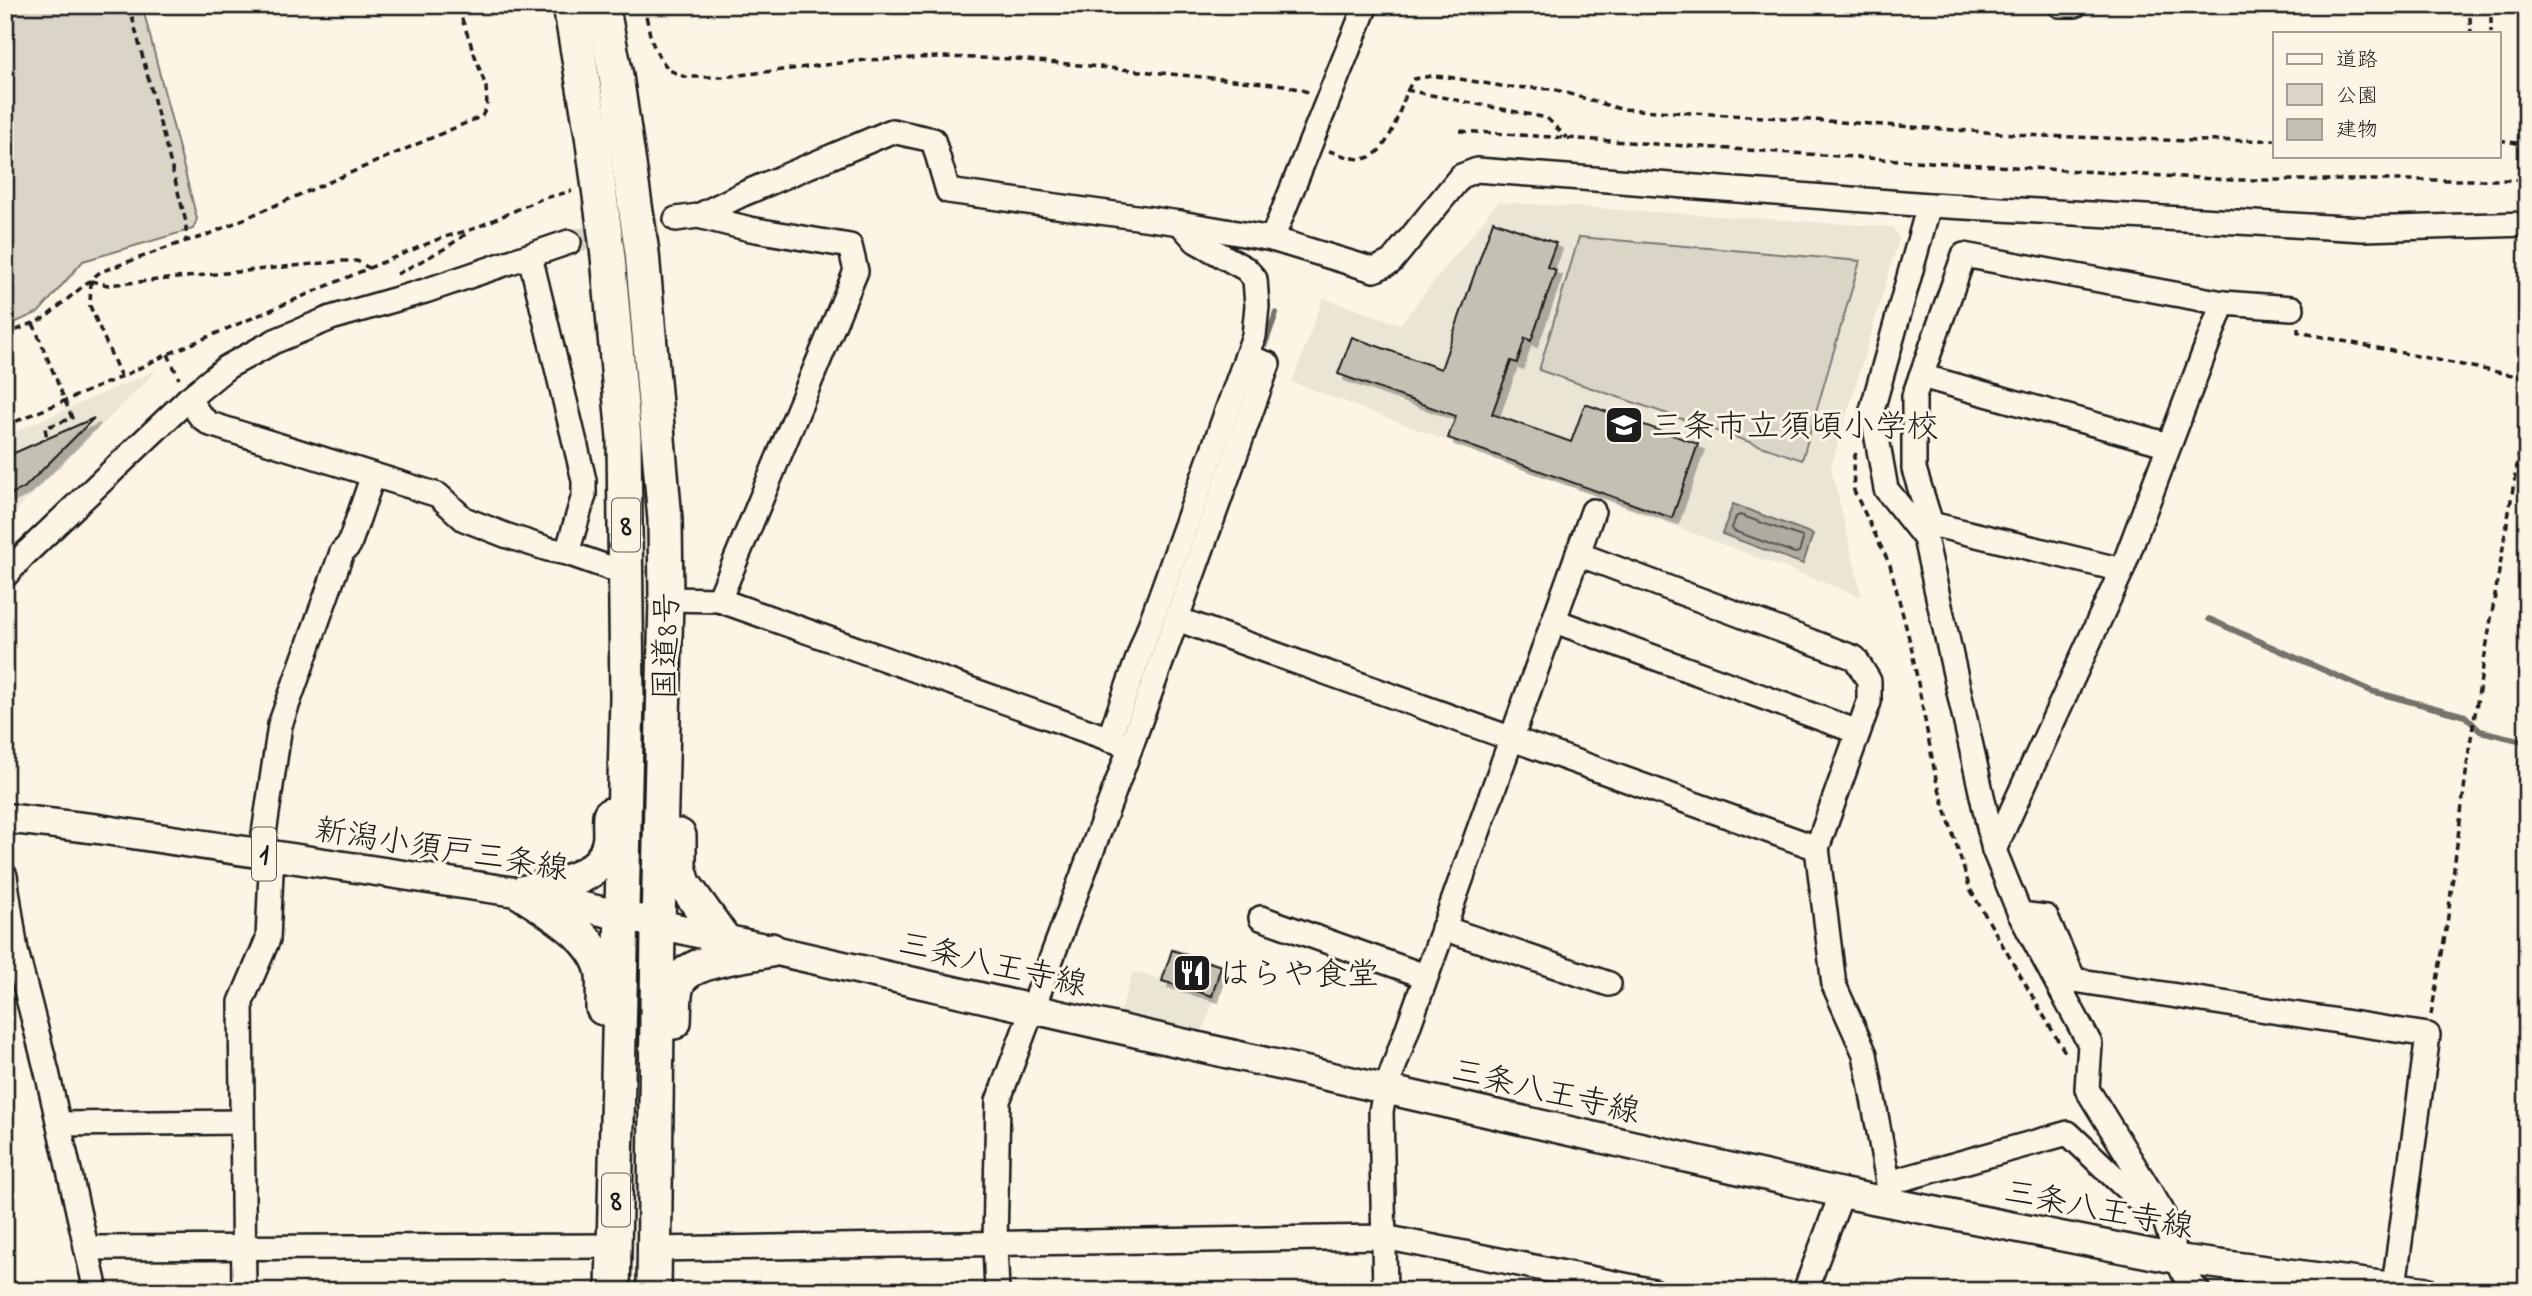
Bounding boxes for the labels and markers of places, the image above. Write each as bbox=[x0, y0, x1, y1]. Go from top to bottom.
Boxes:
school or university icon: 三条市立須頃小学校 bbox=[1603, 404, 1645, 446]
place label: 三条市立須頃小学校 bbox=[1651, 405, 1939, 452]
restaurant icon: はらや食堂 bbox=[1171, 952, 1213, 994]
place label: はらや食堂 bbox=[1219, 953, 1379, 1000]

